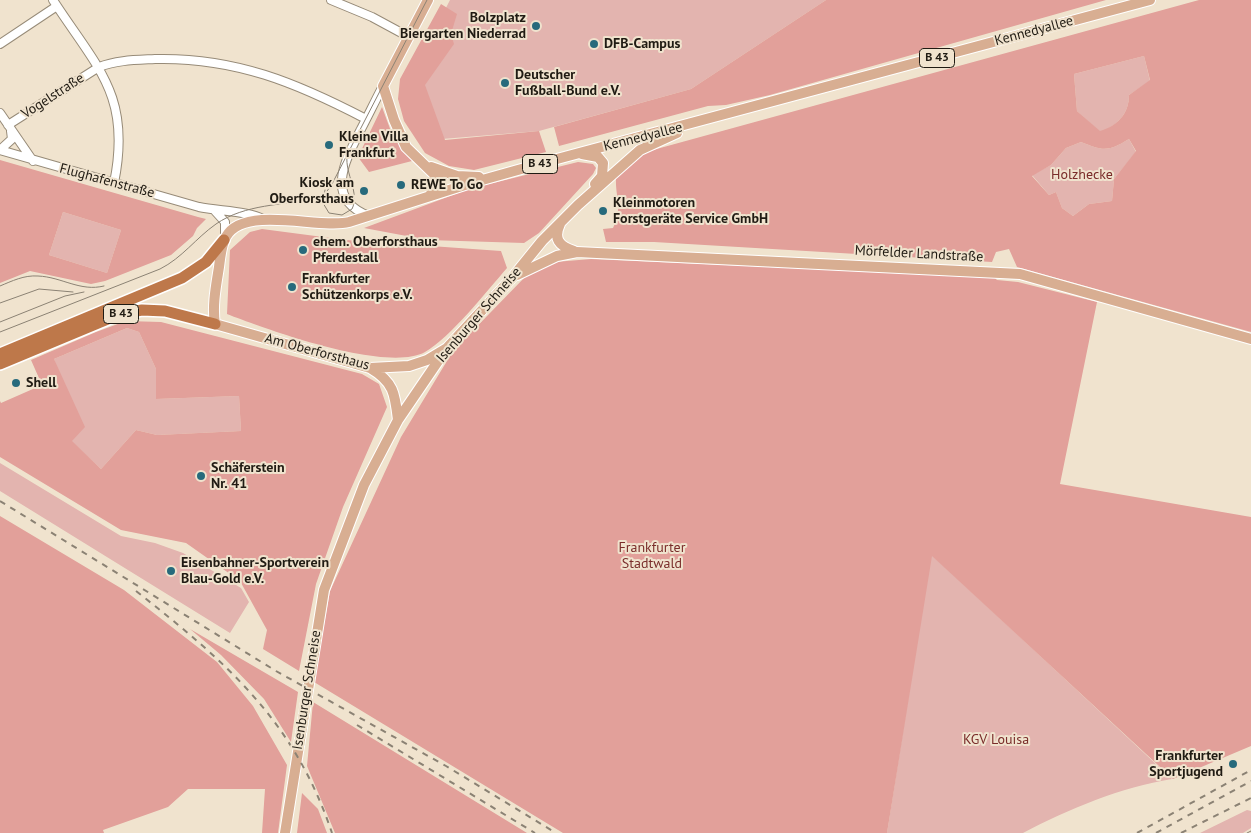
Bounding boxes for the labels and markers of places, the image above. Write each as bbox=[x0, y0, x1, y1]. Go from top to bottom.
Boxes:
place label: Bolzplatz Biergarten Niederrad bbox=[400, 10, 526, 42]
marker: Bolzplatz Biergarten Niederrad bbox=[530, 20, 542, 32]
place label: DFB-Campus bbox=[604, 36, 680, 52]
marker: DFB-Campus bbox=[588, 38, 600, 50]
place label: Deutscher Fußball-Bund e.V. bbox=[515, 67, 621, 100]
marker: Deutscher Fußball-Bund e.V. bbox=[499, 77, 511, 89]
place label: Kleine Villa Frankfurt bbox=[339, 129, 408, 162]
marker: Kleine Villa Frankfurt bbox=[323, 139, 335, 151]
place label: Kiosk am Oberforsthaus bbox=[269, 175, 354, 208]
place label: REWE To Go bbox=[411, 177, 483, 193]
marker: REWE To Go bbox=[395, 179, 407, 191]
marker: Kiosk am Oberforsthaus bbox=[358, 185, 370, 197]
place label: Kleinmotoren Forstgeräte Service GmbH bbox=[613, 195, 768, 228]
marker: Kleinmotoren Forstgeräte Service GmbH bbox=[597, 205, 609, 217]
place label: ehem. Oberforsthaus Pferdestall bbox=[313, 234, 438, 266]
marker: ehem. Oberforsthaus Pferdestall bbox=[297, 244, 309, 256]
place label: Frankfurter Schützenkorps e.V. bbox=[302, 271, 413, 304]
marker: Frankfurter Schützenkorps e.V. bbox=[286, 281, 298, 293]
place label: Shell bbox=[26, 375, 56, 391]
marker: Shell bbox=[10, 377, 22, 389]
place label: Schäferstein Nr. 41 bbox=[211, 460, 285, 492]
marker: Schäferstein Nr. 41 bbox=[195, 470, 207, 482]
place label: Eisenbahner-Sportverein Blau-Gold e.V. bbox=[181, 555, 329, 588]
marker: Eisenbahner-Sportverein Blau-Gold e.V. bbox=[165, 565, 177, 577]
place label: Frankfurter Sportjugend bbox=[1149, 748, 1223, 780]
marker: Frankfurter Sportjugend bbox=[1227, 758, 1239, 770]

